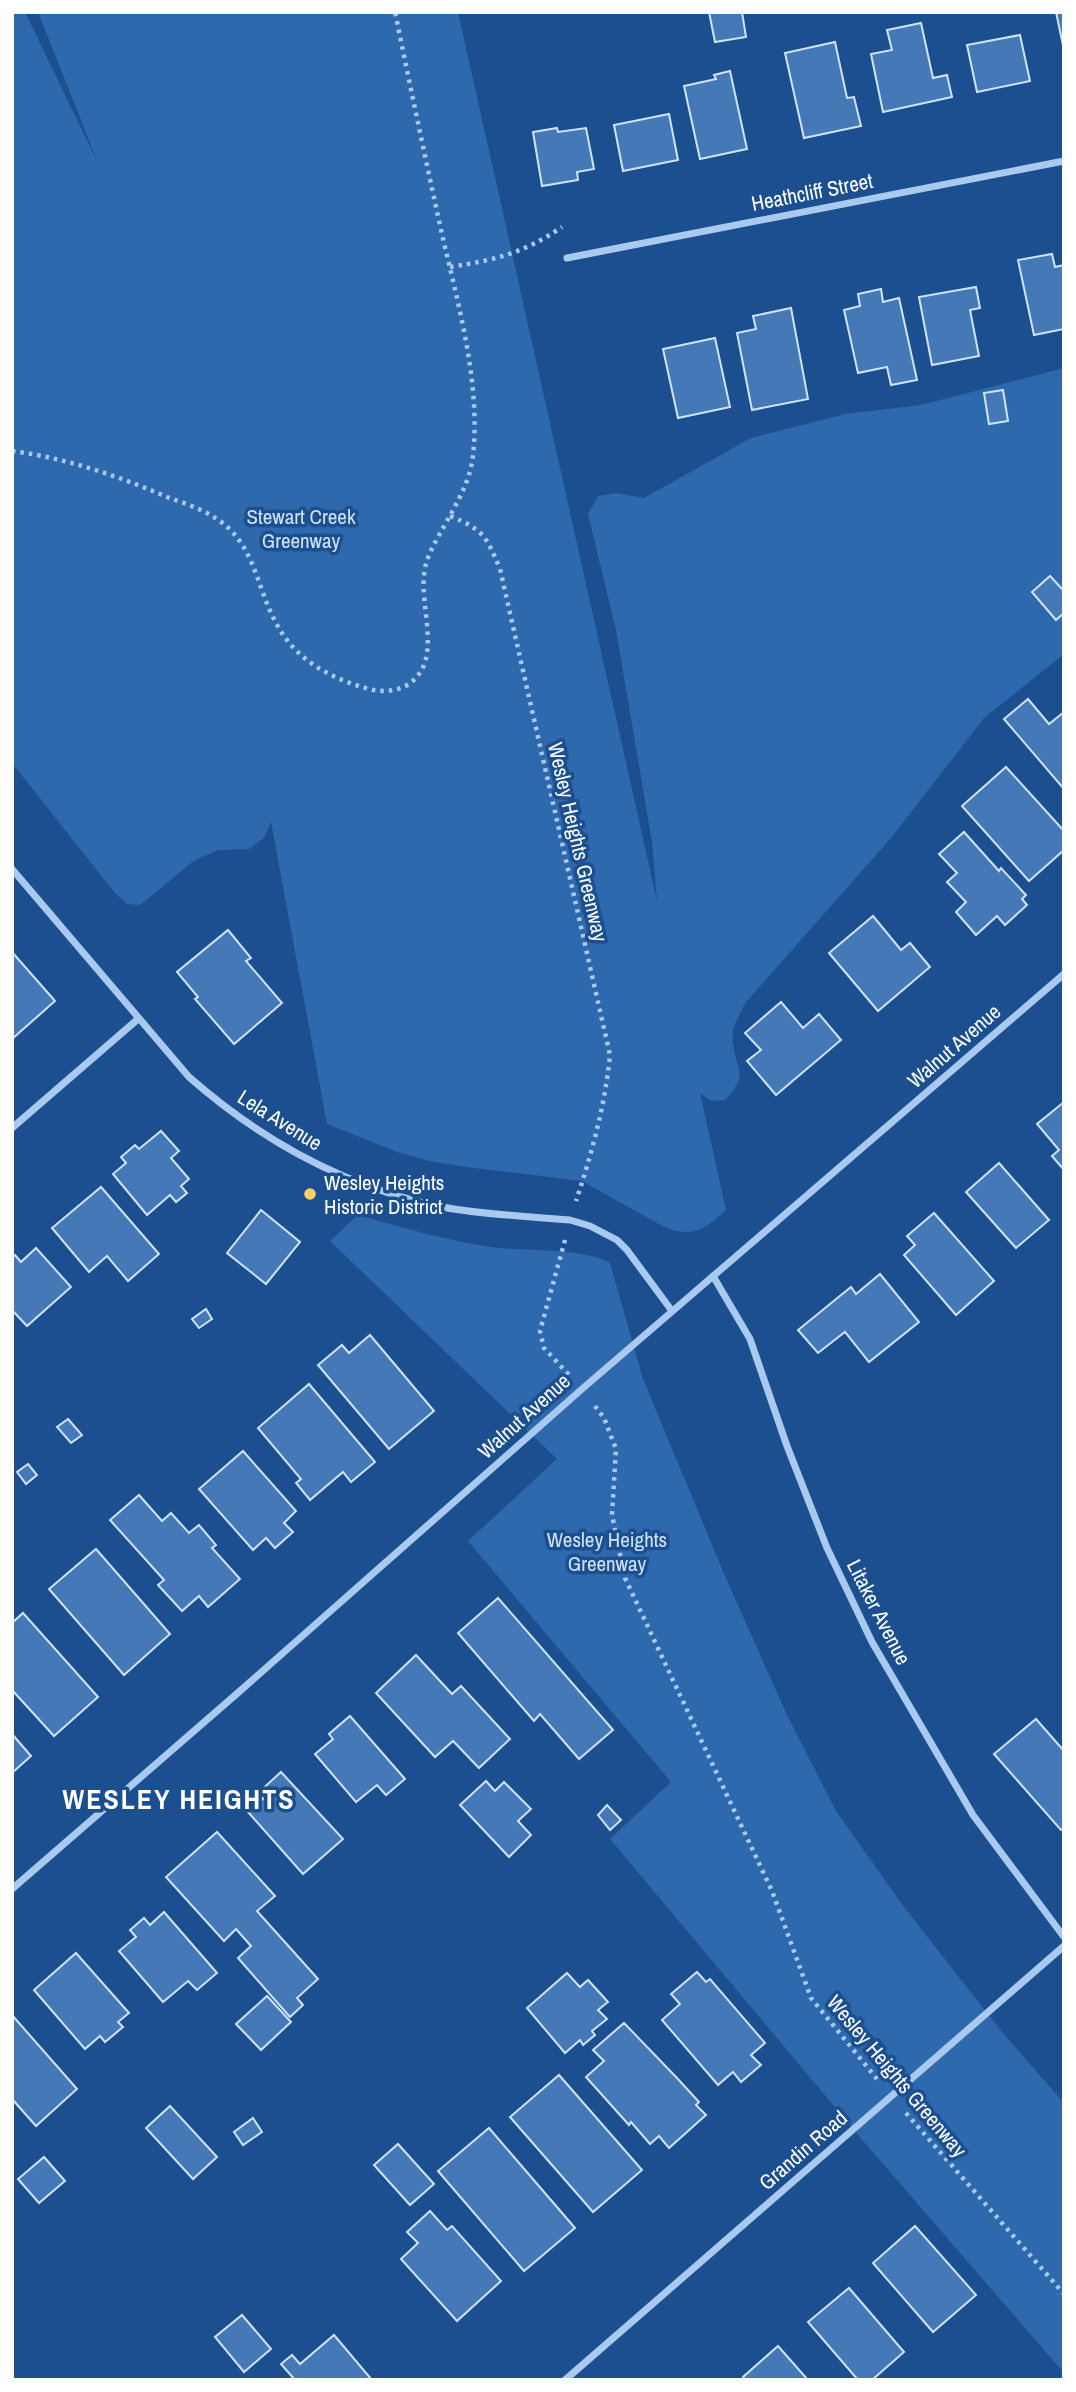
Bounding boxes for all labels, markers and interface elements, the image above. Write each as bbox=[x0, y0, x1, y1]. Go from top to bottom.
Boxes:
street label: Heathcliff Street bbox=[749, 166, 875, 218]
park label: Stewart Creek Greenway bbox=[246, 502, 356, 555]
street label: Wesley Heights Greenway bbox=[541, 740, 615, 945]
street label: Walnut Avenue bbox=[901, 997, 1007, 1095]
street label: Lela Avenue bbox=[232, 1083, 328, 1157]
place label: Wesley Heights Historic District bbox=[324, 1168, 444, 1221]
marker: Wesley Heights Historic District bbox=[302, 1186, 318, 1202]
street label: Walnut Avenue bbox=[472, 1367, 576, 1465]
park label: Wesley Heights Greenway bbox=[547, 1525, 667, 1578]
street label: Litaker Avenue bbox=[840, 1554, 918, 1670]
district label: WESLEY HEIGHTS bbox=[62, 1780, 296, 1818]
street label: Wesley Heights Greenway bbox=[820, 1989, 974, 2164]
street label: Grandin Road bbox=[753, 2104, 853, 2196]

